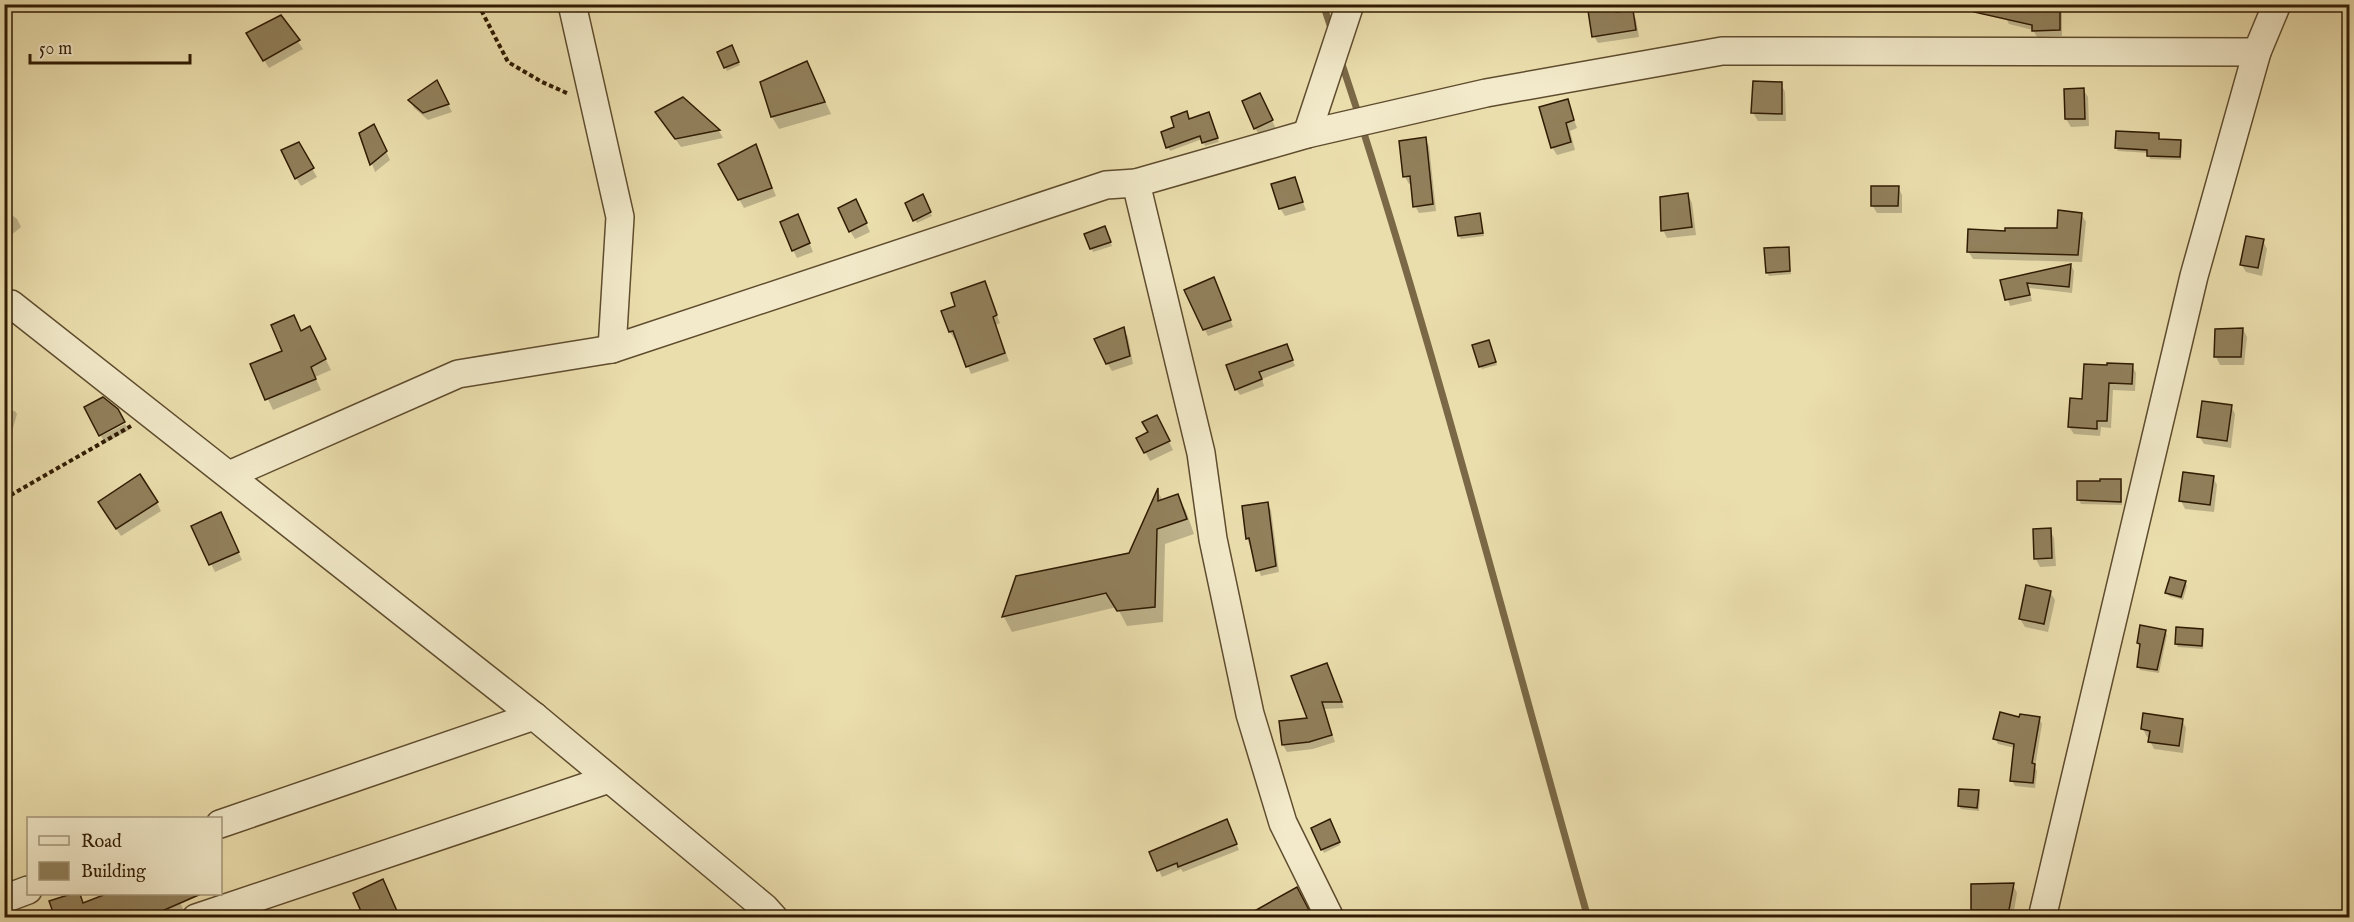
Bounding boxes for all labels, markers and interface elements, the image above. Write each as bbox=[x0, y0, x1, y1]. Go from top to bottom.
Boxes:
scale bar bbox=[30, 27, 190, 65]
text: 50 m bbox=[39, 38, 72, 61]
legend bbox=[27, 817, 222, 895]
text: Road bbox=[81, 831, 122, 854]
text: Building bbox=[81, 861, 146, 884]

